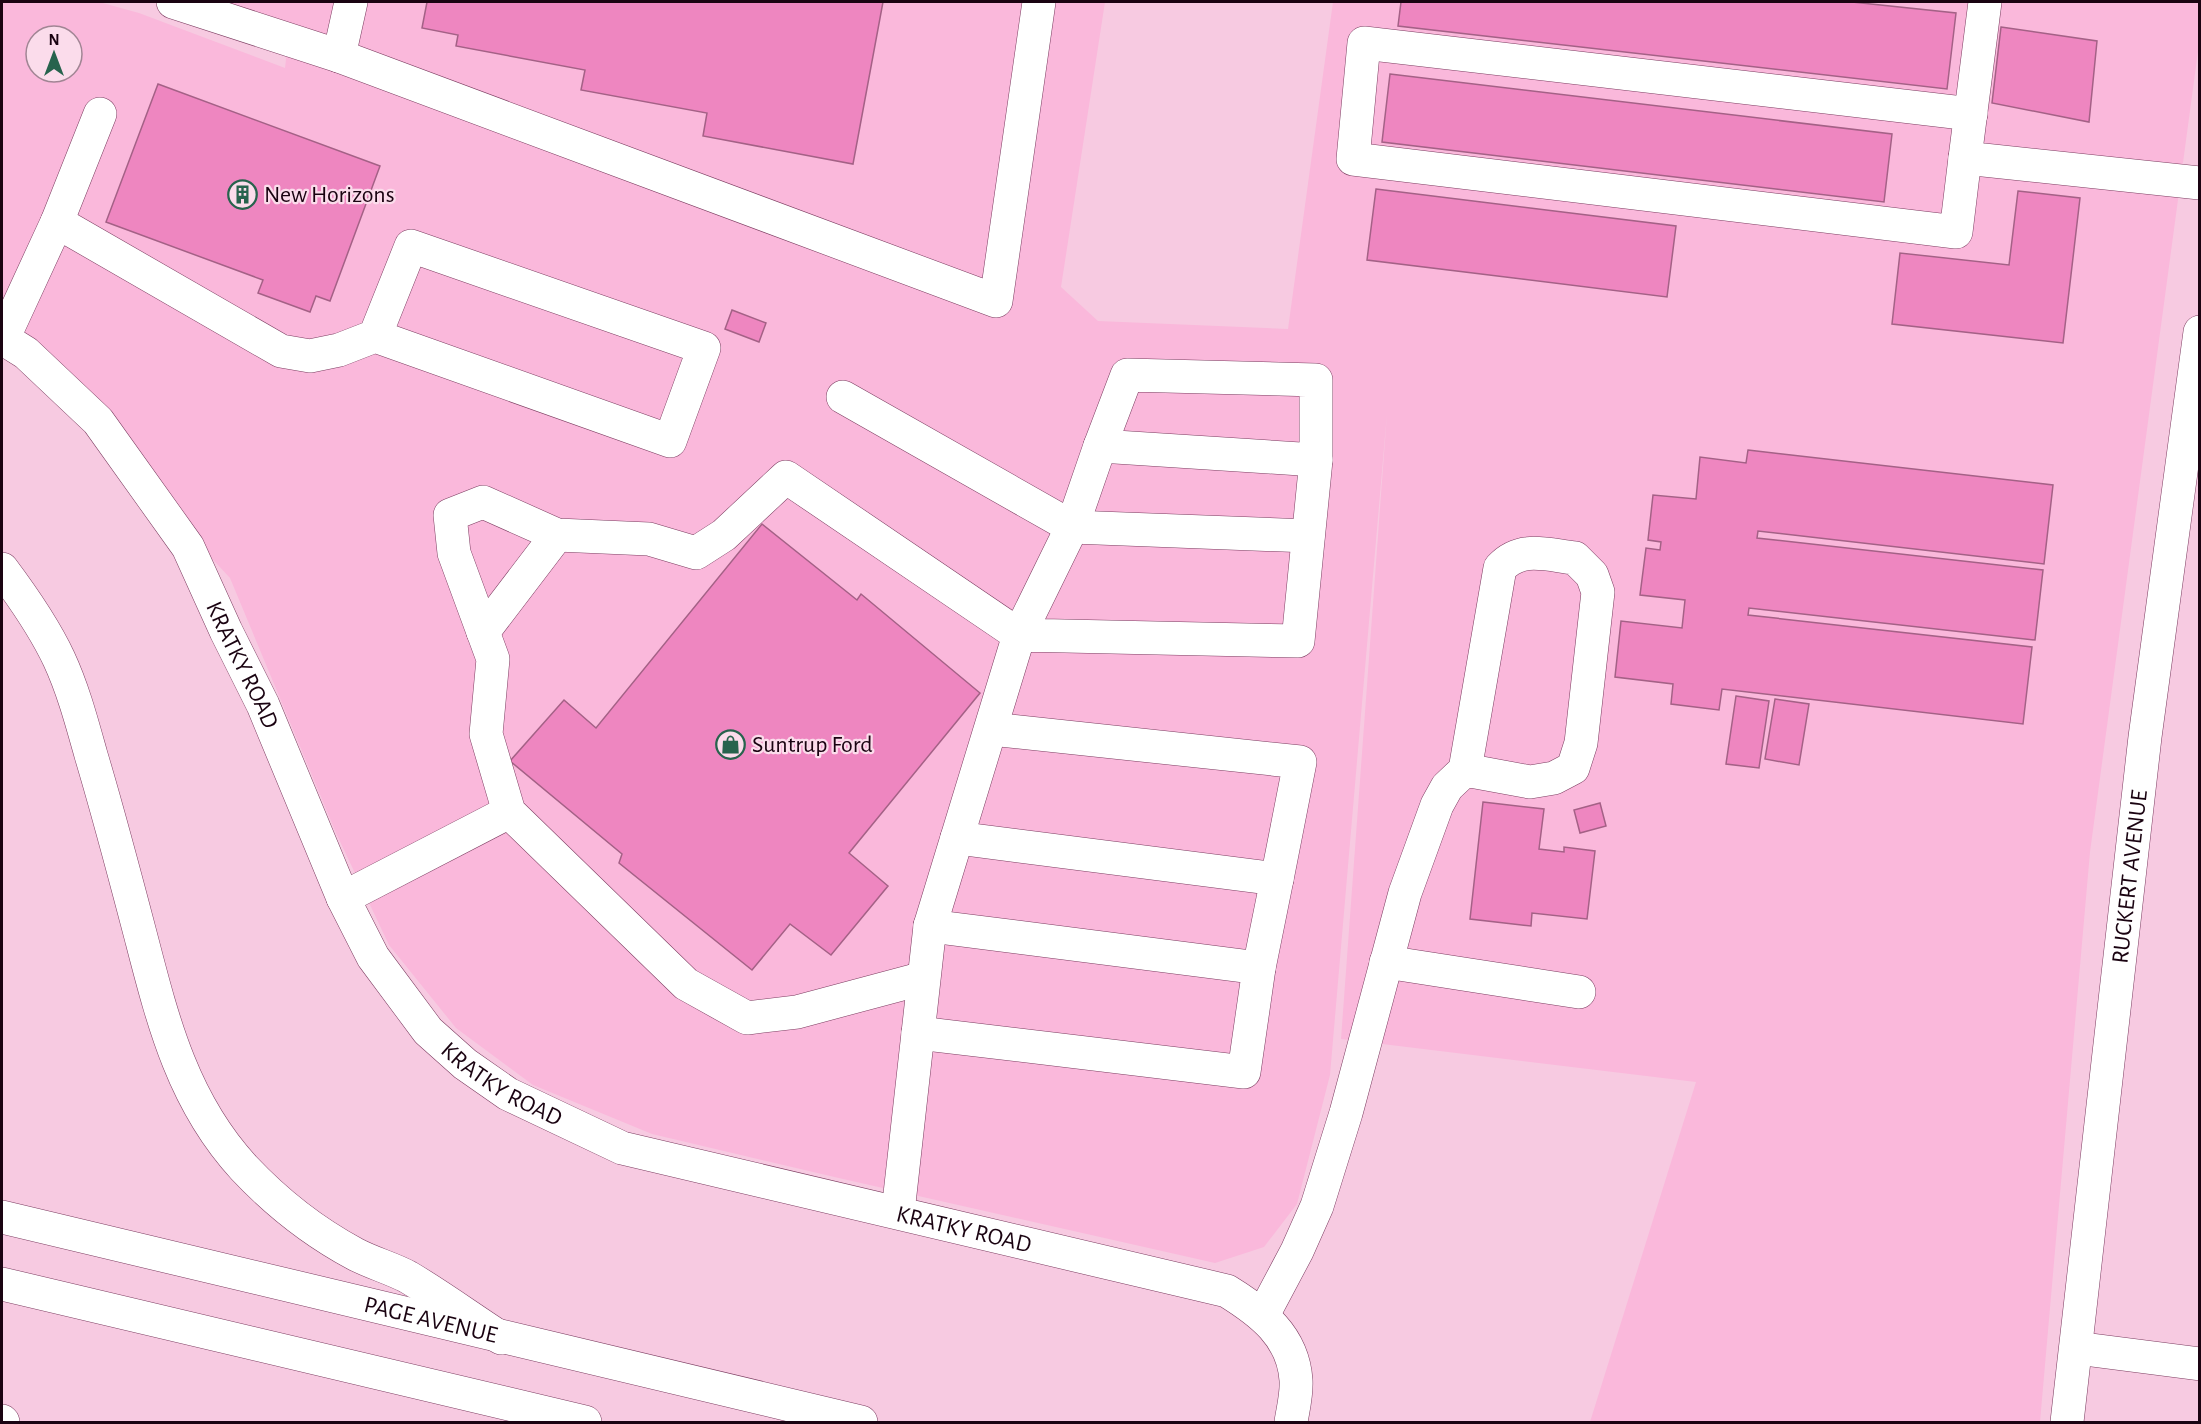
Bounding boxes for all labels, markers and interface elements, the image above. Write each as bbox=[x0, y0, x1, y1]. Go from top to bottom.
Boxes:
north arrow bbox=[24, 24, 84, 84]
text: N bbox=[48, 32, 60, 48]
building icon: New Horizons bbox=[227, 178, 259, 210]
place label: New Horizons bbox=[264, 183, 395, 207]
street label: KRATKY ROAD bbox=[201, 598, 282, 732]
shop icon: Suntrup Ford bbox=[715, 728, 747, 760]
place label: Suntrup Ford bbox=[752, 733, 873, 757]
street label: RUCKERT AVENUE bbox=[2108, 788, 2152, 965]
street label: KRATKY ROAD bbox=[436, 1038, 566, 1131]
street label: KRATKY ROAD bbox=[894, 1202, 1034, 1257]
street label: PAGE AVENUE bbox=[362, 1293, 500, 1348]

